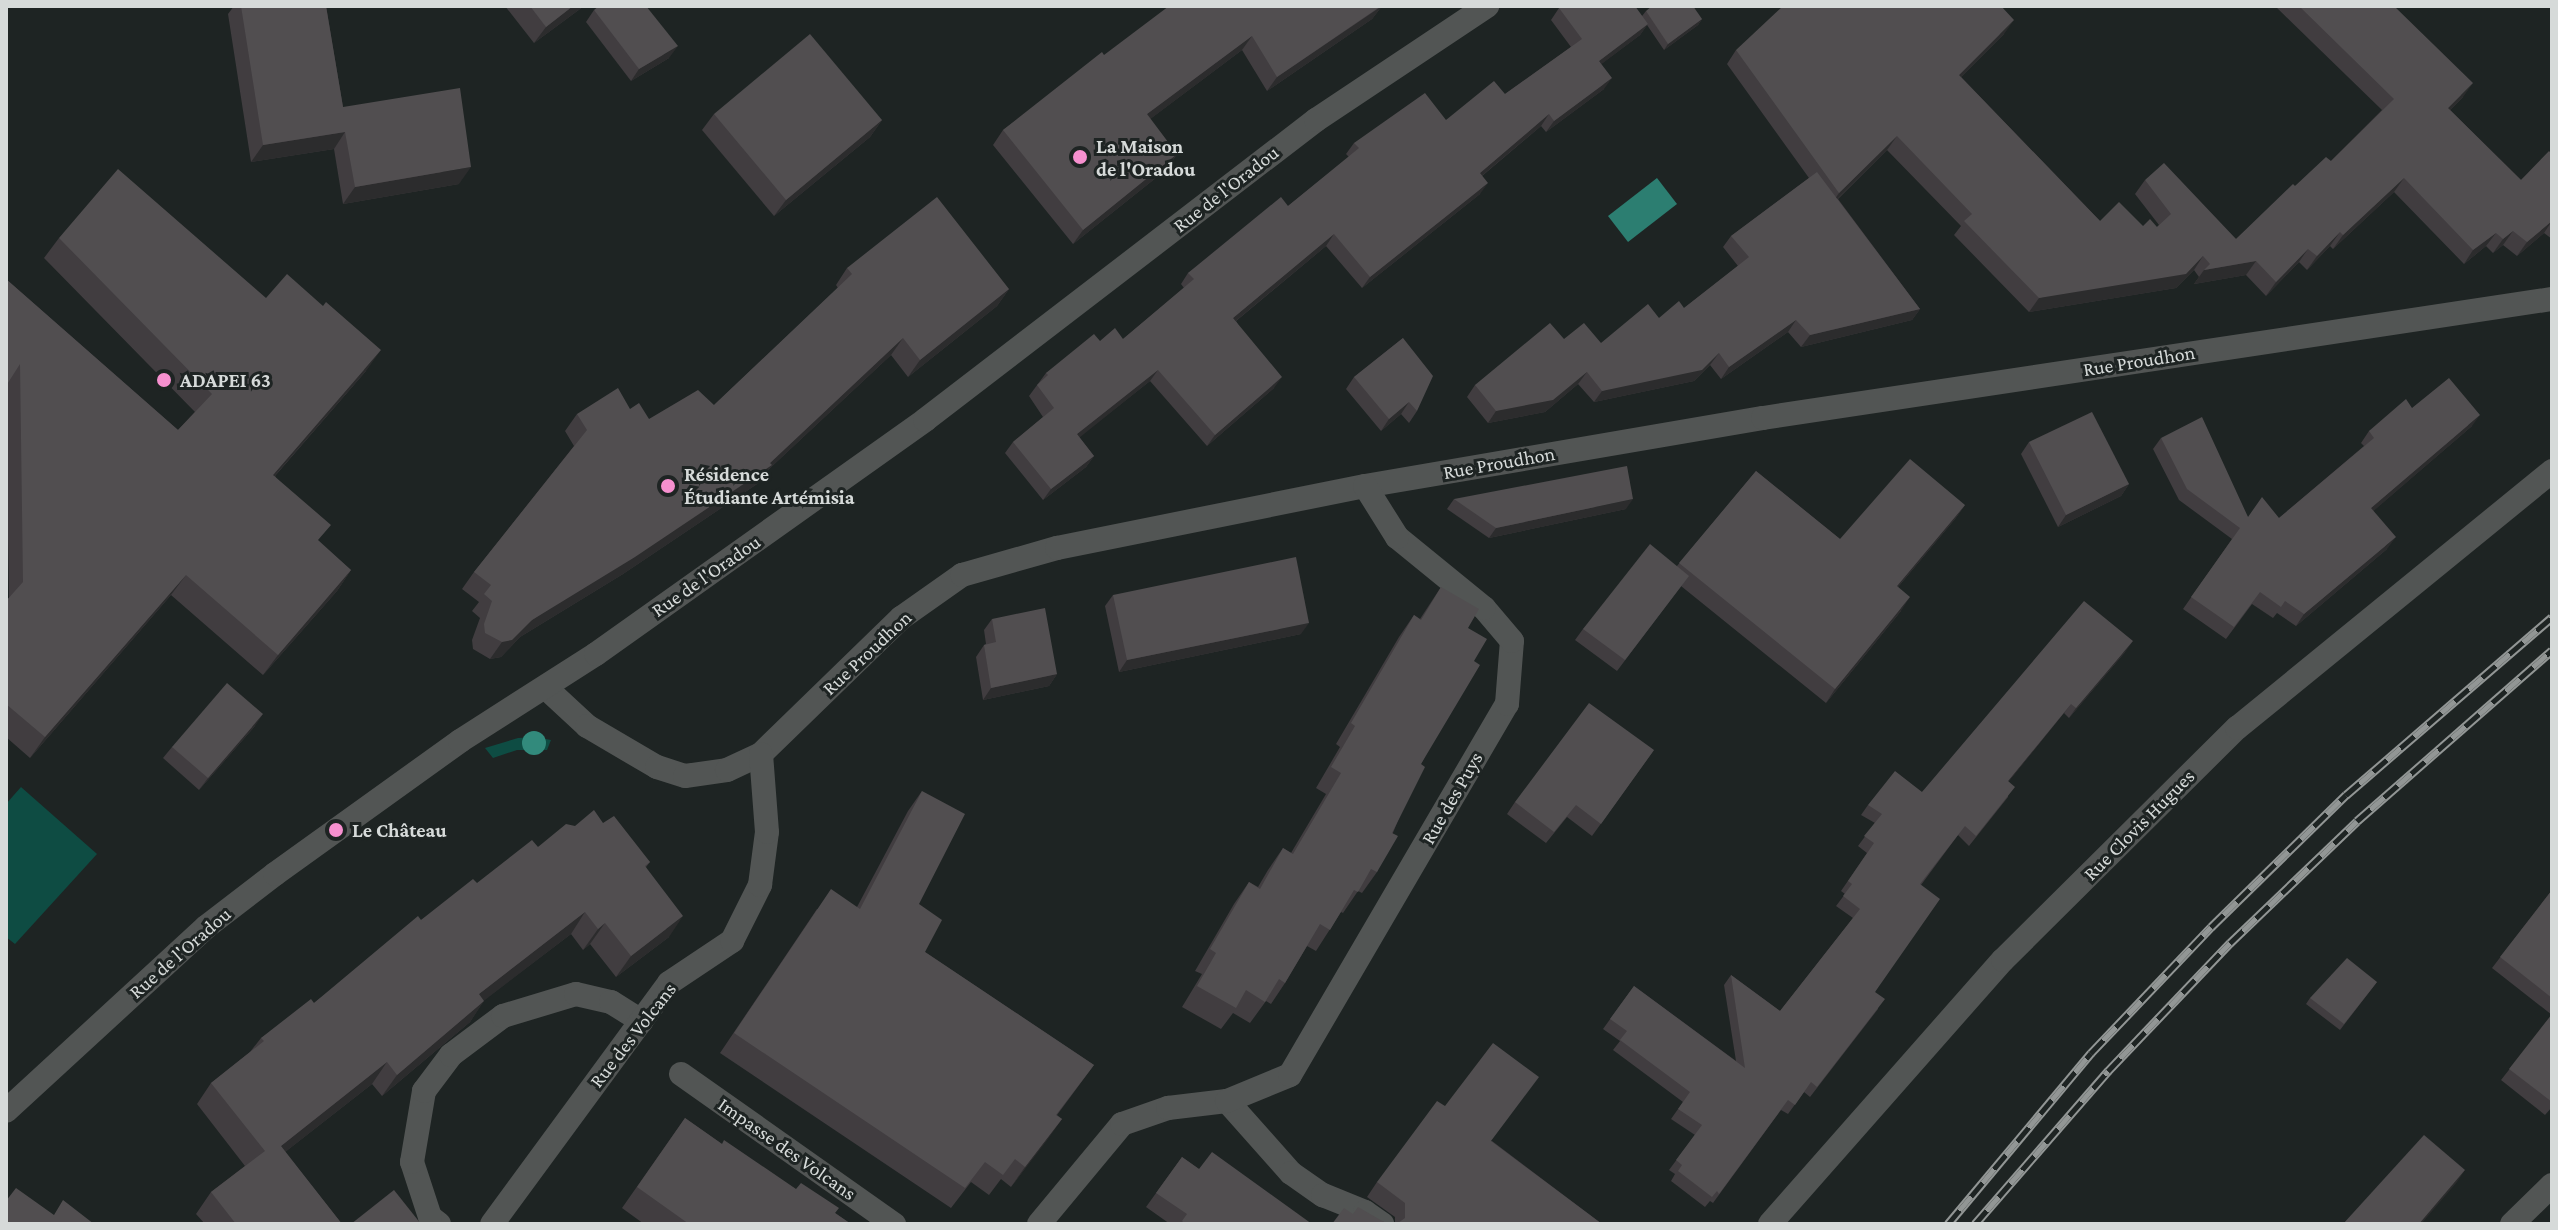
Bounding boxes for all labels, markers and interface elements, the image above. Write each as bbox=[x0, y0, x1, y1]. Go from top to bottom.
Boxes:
place label: La Maison de l'Oradou bbox=[1096, 134, 1195, 181]
street label: Rue de l'Oradou bbox=[1168, 140, 1284, 238]
marker: La Maison de l'Oradou bbox=[1071, 148, 1089, 166]
street label: Rue Proudhon bbox=[2081, 340, 2197, 382]
place label: ADAPEI 63 bbox=[180, 368, 271, 392]
marker: ADAPEI 63 bbox=[155, 371, 173, 389]
street label: Rue Proudhon bbox=[1441, 441, 1557, 485]
place label: Résidence Étudiante Artémisia bbox=[684, 462, 854, 509]
marker: Résidence Étudiante Artémisia bbox=[659, 477, 677, 495]
street label: Rue de l'Oradou bbox=[647, 530, 765, 622]
street label: Rue Proudhon bbox=[817, 606, 917, 700]
street label: Rue des Puys bbox=[1416, 748, 1488, 848]
street label: Rue Clovis Hugues bbox=[2078, 764, 2200, 886]
place label: Le Château bbox=[352, 818, 447, 842]
marker: Le Château bbox=[327, 821, 345, 839]
street label: Rue de l'Oradou bbox=[124, 902, 236, 1004]
street label: Rue des Volcans bbox=[585, 978, 681, 1092]
street label: Impasse des Volcans bbox=[713, 1092, 861, 1206]

